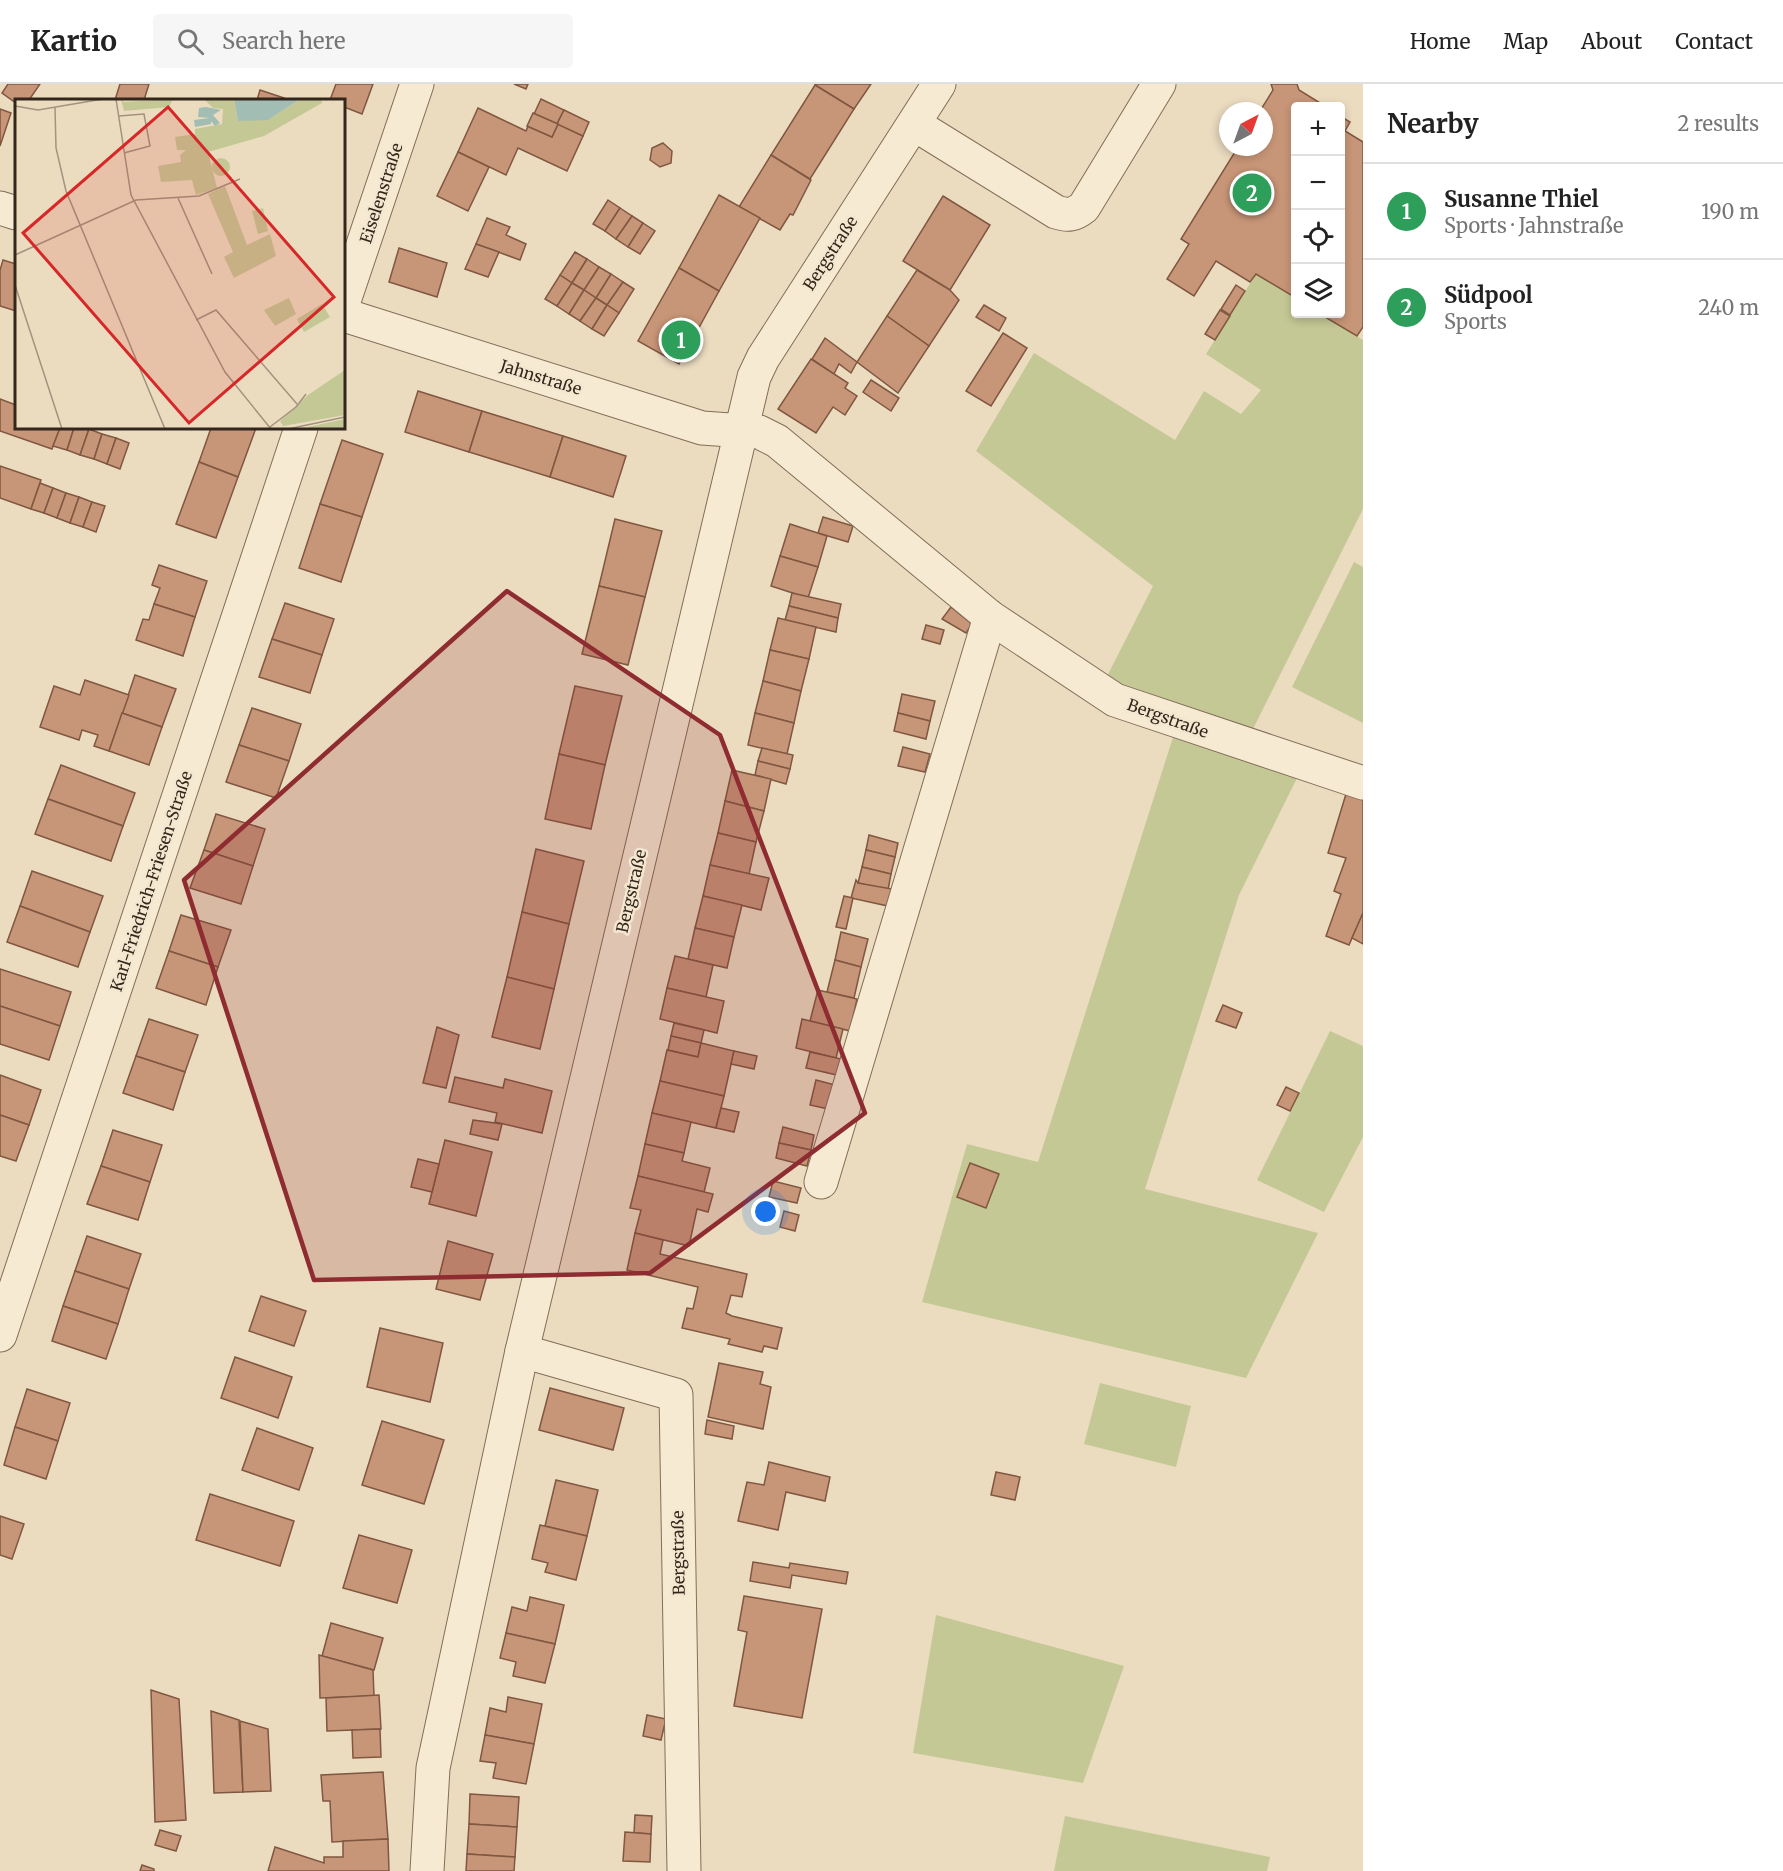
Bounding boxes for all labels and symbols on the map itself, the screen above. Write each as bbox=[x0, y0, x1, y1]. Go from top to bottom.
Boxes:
inset map bbox=[15, 99, 345, 429]
north arrow bbox=[1219, 102, 1273, 156]
street label: Eiselenstraße bbox=[355, 140, 407, 246]
pin: 2 bbox=[1232, 170, 1272, 216]
street label: Bergstraße bbox=[799, 212, 861, 294]
pin: 1 bbox=[662, 318, 700, 362]
street label: Jahnstraße bbox=[497, 355, 584, 399]
street label: Bergstraße bbox=[1125, 694, 1211, 742]
street label: Karl-Friedrich-Friesen-Straße bbox=[106, 768, 196, 994]
street label: Bergstraße bbox=[612, 847, 650, 935]
your location bbox=[751, 1197, 780, 1226]
street label: Bergstraße bbox=[667, 1510, 689, 1596]

